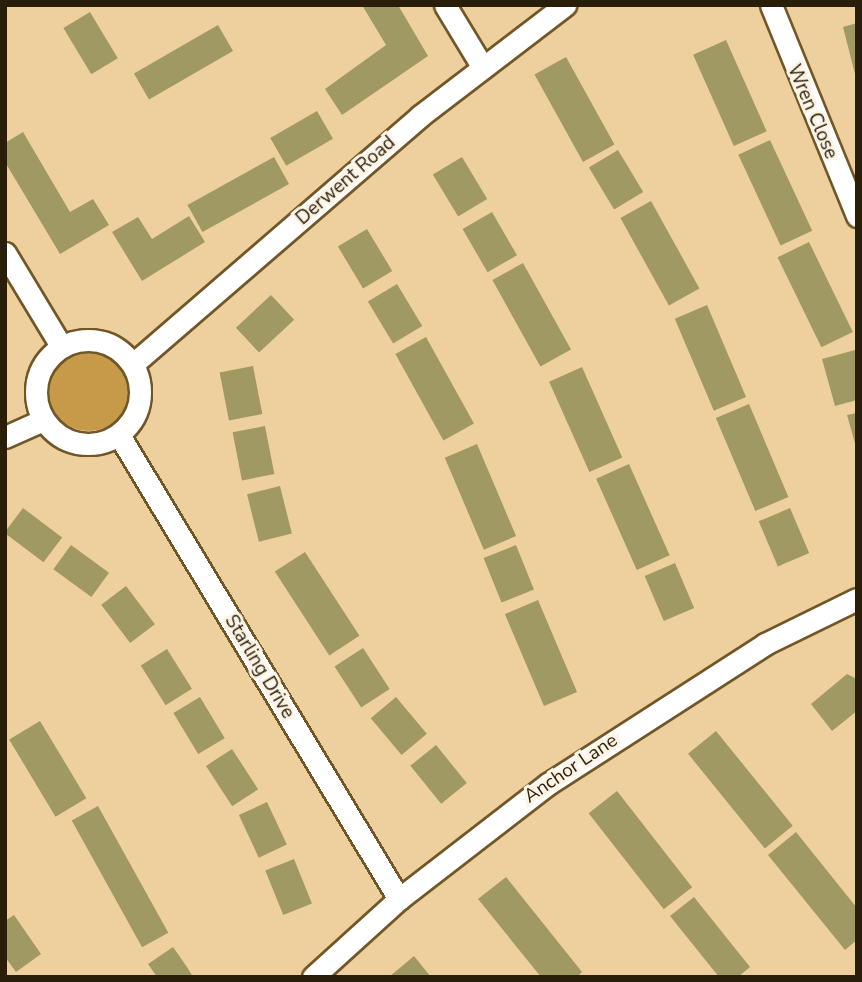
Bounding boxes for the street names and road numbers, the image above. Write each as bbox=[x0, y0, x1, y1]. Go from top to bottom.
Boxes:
street label: Wren Close bbox=[782, 61, 842, 163]
street label: Derwent Road bbox=[292, 132, 400, 230]
street label: Starling Drive bbox=[219, 611, 299, 723]
street label: Anchor Lane bbox=[520, 729, 622, 809]

